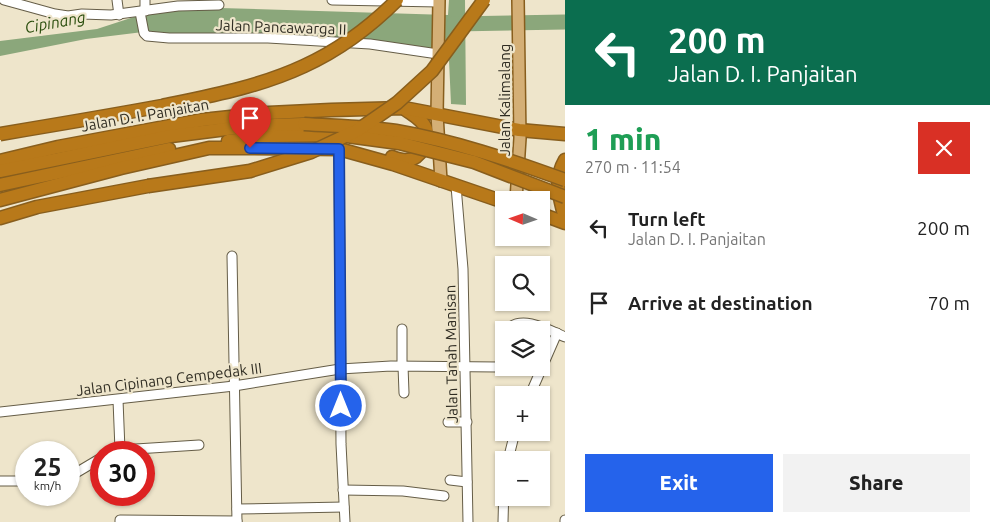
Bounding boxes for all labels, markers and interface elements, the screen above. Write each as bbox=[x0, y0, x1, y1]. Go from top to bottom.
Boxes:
water label: Cipinang bbox=[23, 8, 87, 36]
street label: Jalan Pancawarga II bbox=[215, 16, 347, 38]
icon: left bbox=[585, 20, 650, 85]
text: 200 m bbox=[668, 20, 766, 60]
street label: Jalan Kalimalang bbox=[496, 44, 513, 156]
text: Jalan D. I. Panjaitan bbox=[668, 61, 858, 86]
street label: Jalan D. I. Panjaitan bbox=[80, 95, 210, 135]
pin bbox=[229, 97, 271, 148]
icon: arrive bbox=[236, 104, 264, 132]
text: 1 min bbox=[585, 122, 661, 156]
button: close bbox=[918, 122, 970, 174]
text: 270 m · 11:54 bbox=[585, 158, 681, 176]
north arrow bbox=[495, 191, 550, 246]
map controls bbox=[495, 191, 550, 506]
text: Turn left bbox=[628, 208, 706, 230]
icon: left bbox=[585, 214, 613, 242]
text: 200 m bbox=[917, 217, 970, 239]
text: Jalan D. I. Panjaitan bbox=[628, 230, 766, 248]
button: search bbox=[495, 256, 550, 311]
street label: Jalan Tanah Manisan bbox=[441, 285, 461, 423]
icon: arrive bbox=[585, 289, 613, 317]
text: Arrive at destination bbox=[628, 292, 813, 314]
text: 70 m bbox=[928, 292, 970, 314]
button: layers bbox=[495, 321, 550, 376]
street label: Jalan Cipinang Cempedak III bbox=[75, 359, 263, 399]
position arrow bbox=[314, 379, 366, 431]
button: + bbox=[495, 386, 550, 441]
speed limit sign: 30 bbox=[90, 441, 155, 506]
button: − bbox=[495, 451, 550, 506]
text: 25 bbox=[33, 453, 62, 481]
button: Exit bbox=[585, 454, 773, 512]
button: Share bbox=[783, 454, 970, 512]
text: km/h bbox=[34, 479, 61, 492]

